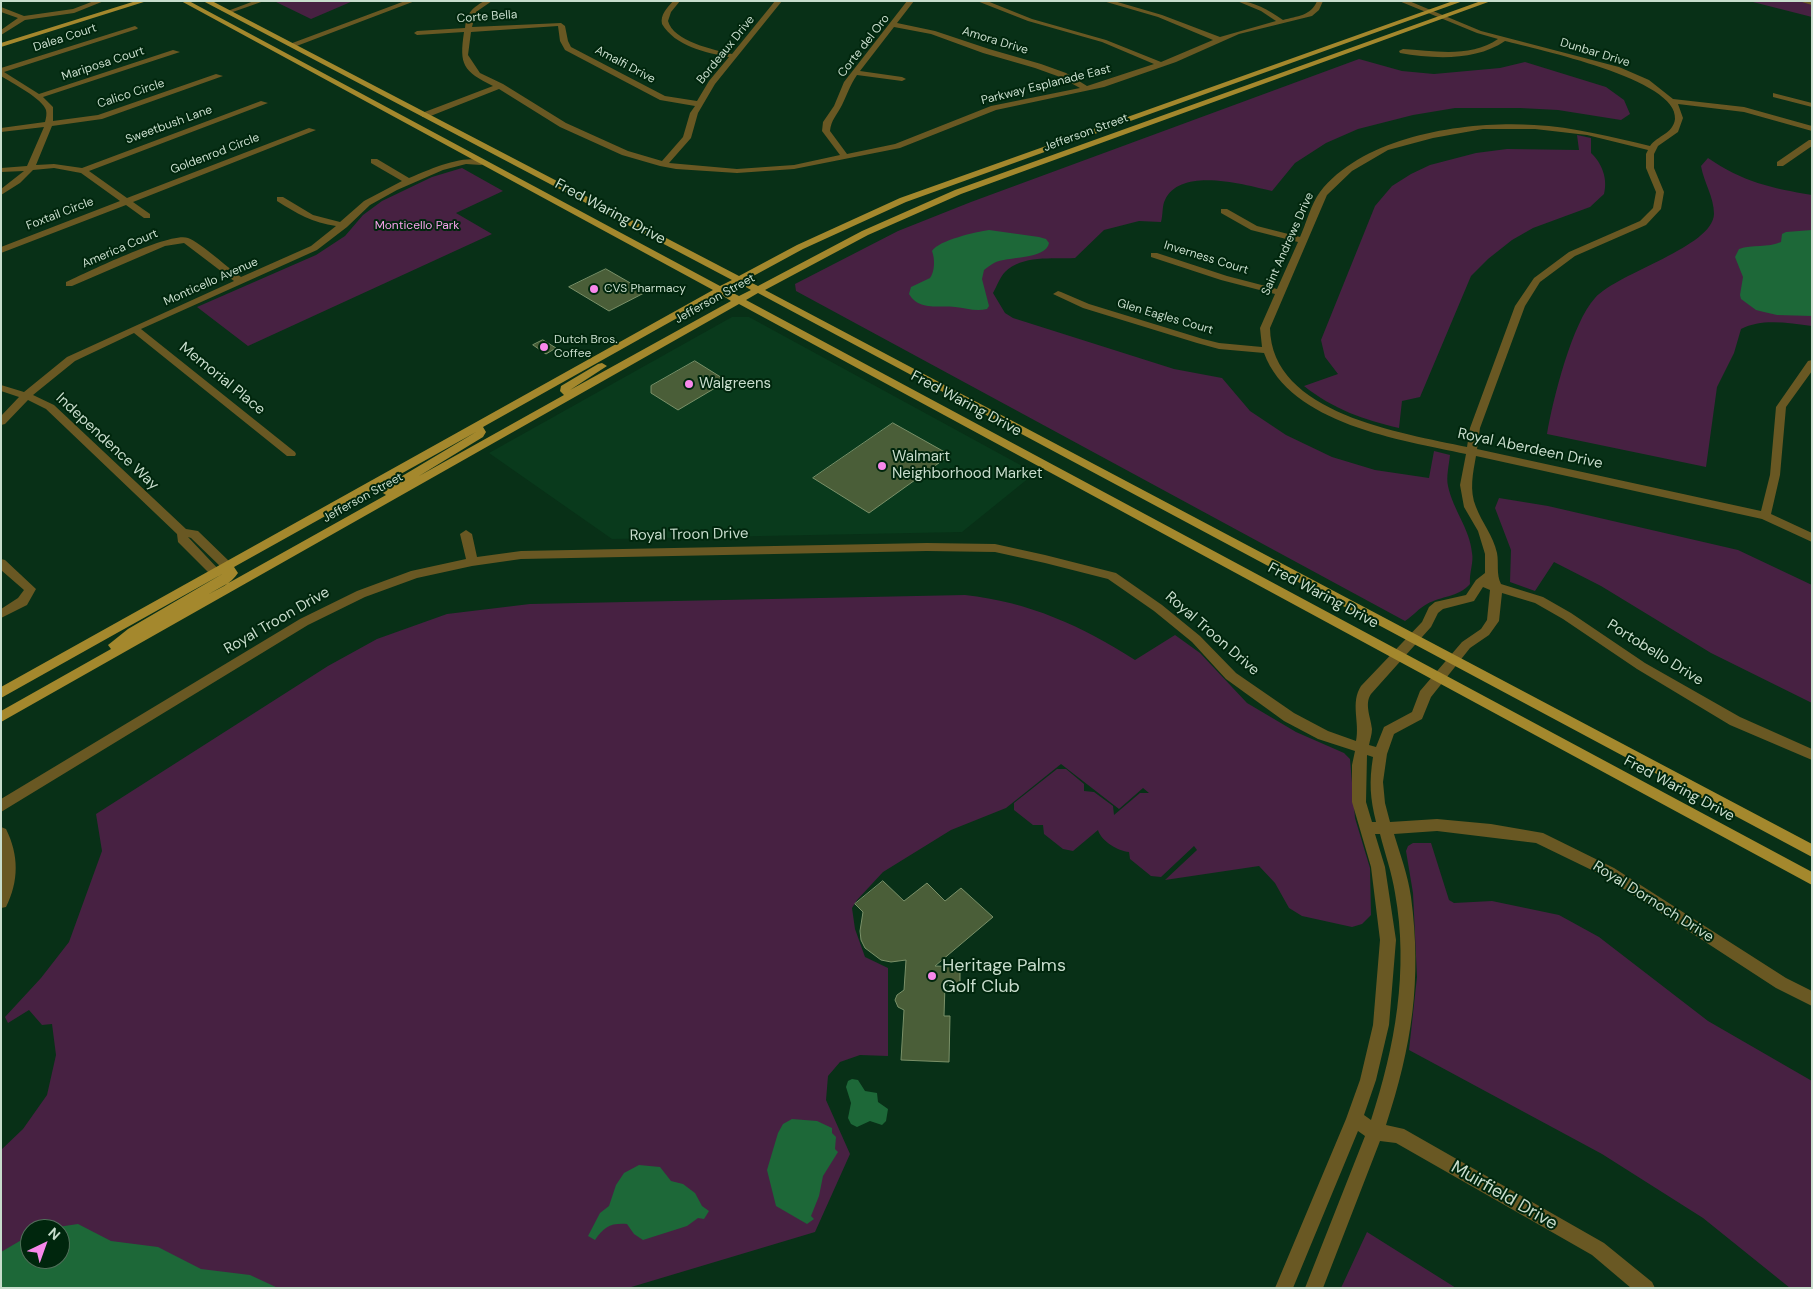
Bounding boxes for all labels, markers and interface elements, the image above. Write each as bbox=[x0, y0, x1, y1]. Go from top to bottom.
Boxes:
street label: Corte Bella bbox=[456, 8, 518, 26]
street label: Corte del Oro bbox=[835, 12, 893, 80]
street label: Bordeaux Drive bbox=[694, 13, 758, 87]
street label: Dalea Court bbox=[32, 21, 98, 55]
street label: Amora Drive bbox=[960, 24, 1030, 58]
street label: Dunbar Drive bbox=[1558, 36, 1632, 70]
street label: Amalfi Drive bbox=[592, 43, 658, 87]
street label: Mariposa Court bbox=[60, 44, 146, 84]
street label: Parkway Esplanade East bbox=[980, 62, 1112, 108]
street label: Calico Circle bbox=[96, 76, 166, 112]
street label: Sweetbush Lane bbox=[124, 103, 214, 147]
street label: Jefferson Street bbox=[1042, 111, 1130, 155]
street label: Goldenrod Circle bbox=[168, 130, 262, 178]
street label: Fred Waring Drive bbox=[552, 175, 668, 249]
street label: Saint Andrews Drive bbox=[1259, 190, 1317, 298]
street label: Foxtail Circle bbox=[24, 195, 96, 233]
park label: Monticello Park bbox=[375, 219, 459, 233]
street label: America Court bbox=[80, 227, 160, 271]
street label: Inverness Court bbox=[1162, 238, 1250, 278]
street label: Monticello Avenue bbox=[162, 255, 260, 309]
street label: Jefferson Street bbox=[672, 271, 758, 327]
place label: CVS Pharmacy bbox=[604, 282, 686, 296]
marker: CVS Pharmacy bbox=[588, 283, 600, 295]
street label: Glen Eagles Court bbox=[1115, 296, 1215, 338]
place label: Dutch Bros. Coffee bbox=[554, 333, 618, 361]
street label: Memorial Place bbox=[175, 339, 269, 419]
marker: Dutch Bros. Coffee bbox=[538, 341, 550, 353]
street label: Fred Waring Drive bbox=[908, 367, 1024, 441]
place label: Walgreens bbox=[699, 375, 771, 393]
marker: Walgreens bbox=[683, 378, 695, 390]
street label: Independence Way bbox=[52, 390, 162, 494]
street label: Royal Aberdeen Drive bbox=[1456, 425, 1604, 473]
place label: Walmart Neighborhood Market bbox=[892, 448, 1043, 483]
marker: Walmart Neighborhood Market bbox=[876, 460, 888, 472]
street label: Jefferson Street bbox=[320, 470, 406, 526]
street label: Royal Troon Drive bbox=[629, 525, 749, 545]
street label: Fred Waring Drive bbox=[1265, 559, 1381, 633]
street label: Royal Troon Drive bbox=[221, 583, 333, 659]
street label: Royal Troon Drive bbox=[1161, 588, 1263, 680]
street label: Portobello Drive bbox=[1603, 616, 1707, 690]
street label: Fred Waring Drive bbox=[1621, 752, 1737, 826]
street label: Royal Dornoch Drive bbox=[1589, 858, 1717, 946]
place label: Heritage Palms Golf Club bbox=[942, 955, 1066, 998]
marker: Heritage Palms Golf Club bbox=[926, 970, 938, 982]
street label: Muirfield Drive bbox=[1447, 1157, 1561, 1235]
north arrow bbox=[20, 1219, 70, 1269]
text: N bbox=[45, 1223, 64, 1244]

